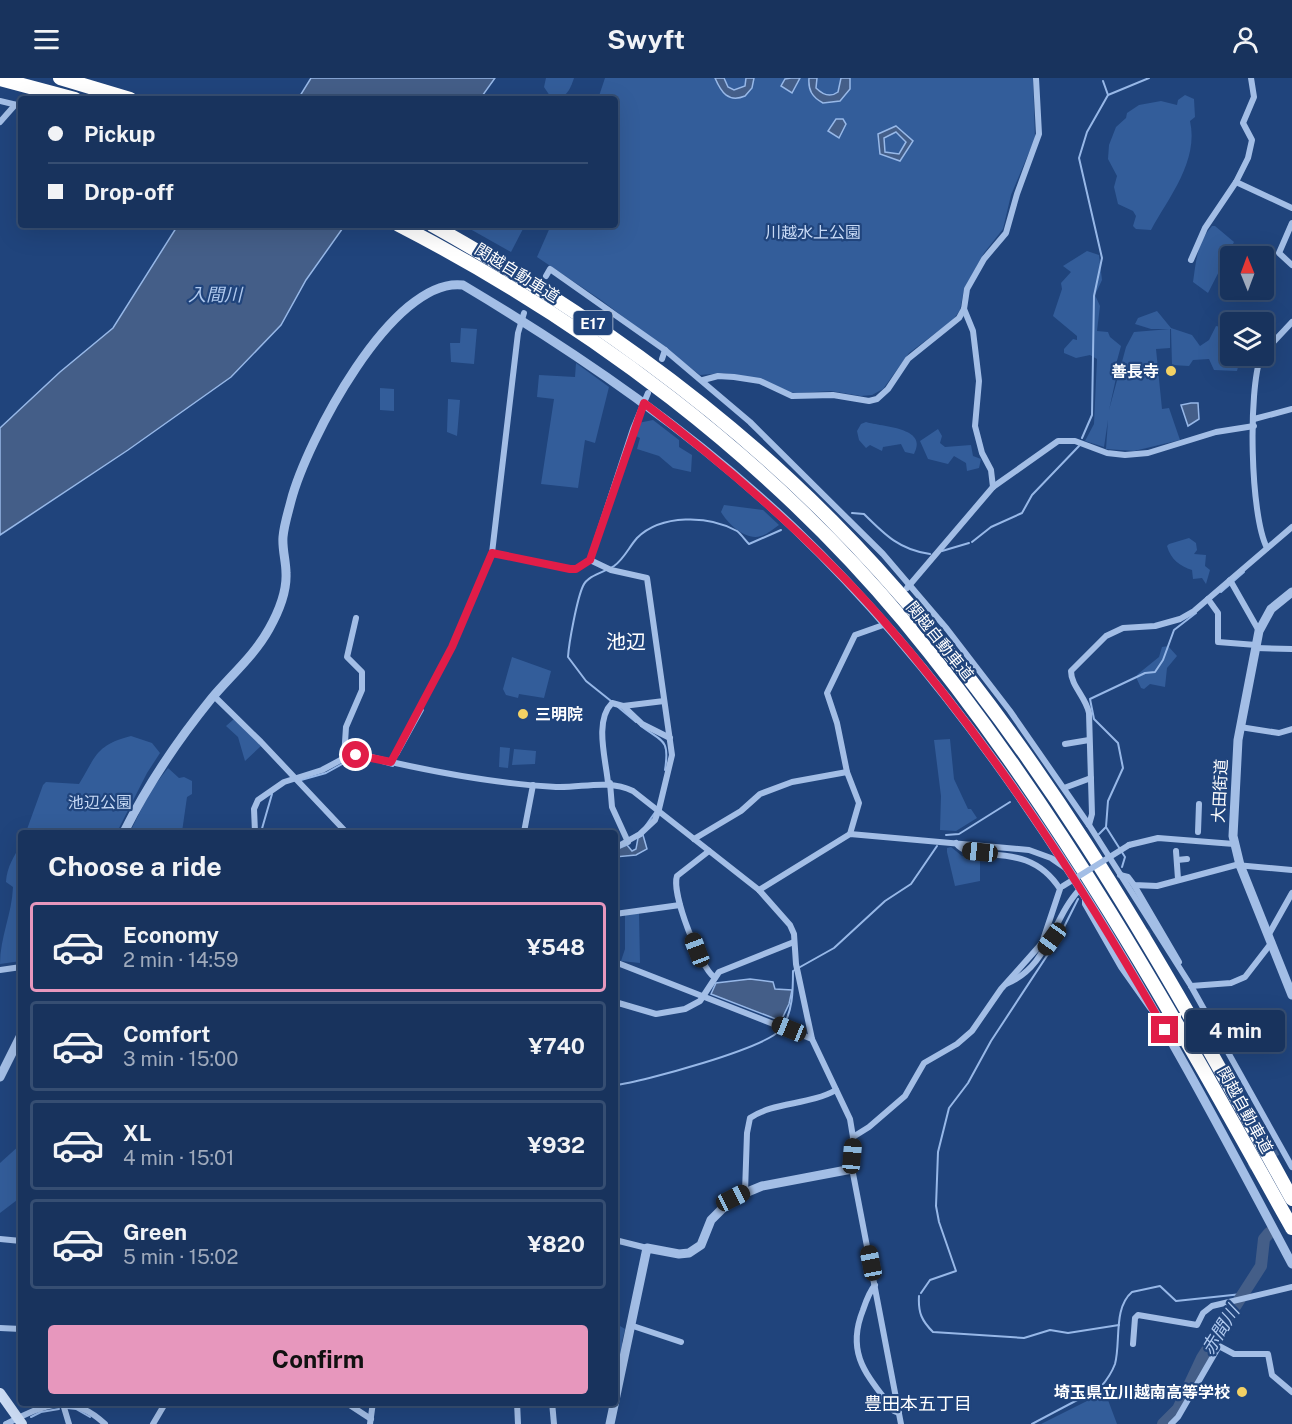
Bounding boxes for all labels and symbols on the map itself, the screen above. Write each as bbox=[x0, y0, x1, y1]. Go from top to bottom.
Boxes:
park label: 川越水上公園 bbox=[765, 223, 861, 242]
street label: 関越自動車道 bbox=[471, 240, 563, 306]
north arrow bbox=[1220, 246, 1274, 300]
water label: 入間川 bbox=[188, 284, 244, 305]
road number: E17 bbox=[574, 311, 612, 335]
place label: 善長寺 bbox=[1111, 362, 1159, 381]
marker: 善長寺 bbox=[1164, 364, 1178, 378]
street label: 関越自動車道 bbox=[902, 598, 978, 684]
district label: 池辺 bbox=[606, 630, 646, 654]
place label: 三明院 bbox=[535, 705, 583, 724]
marker: 三明院 bbox=[516, 707, 530, 721]
route start bbox=[342, 741, 369, 768]
street label: 大田街道 bbox=[1209, 759, 1231, 823]
park label: 池辺公園 bbox=[68, 793, 132, 812]
car bbox=[961, 841, 999, 863]
car bbox=[1034, 919, 1070, 959]
car bbox=[682, 930, 712, 970]
callout: 4 min bbox=[1186, 1009, 1285, 1051]
car bbox=[769, 1014, 809, 1044]
route end bbox=[1151, 1016, 1178, 1043]
street label: 関越自動車道 bbox=[1213, 1063, 1277, 1157]
car bbox=[841, 1137, 863, 1175]
car bbox=[713, 1182, 753, 1214]
car bbox=[859, 1244, 883, 1282]
water label: 赤間川 bbox=[1197, 1300, 1244, 1358]
place label: 埼玉県立川越南高等学校 bbox=[1054, 1383, 1230, 1402]
marker: 埼玉県立川越南高等学校 bbox=[1235, 1385, 1249, 1399]
district label: 豊田本五丁目 bbox=[864, 1393, 972, 1414]

